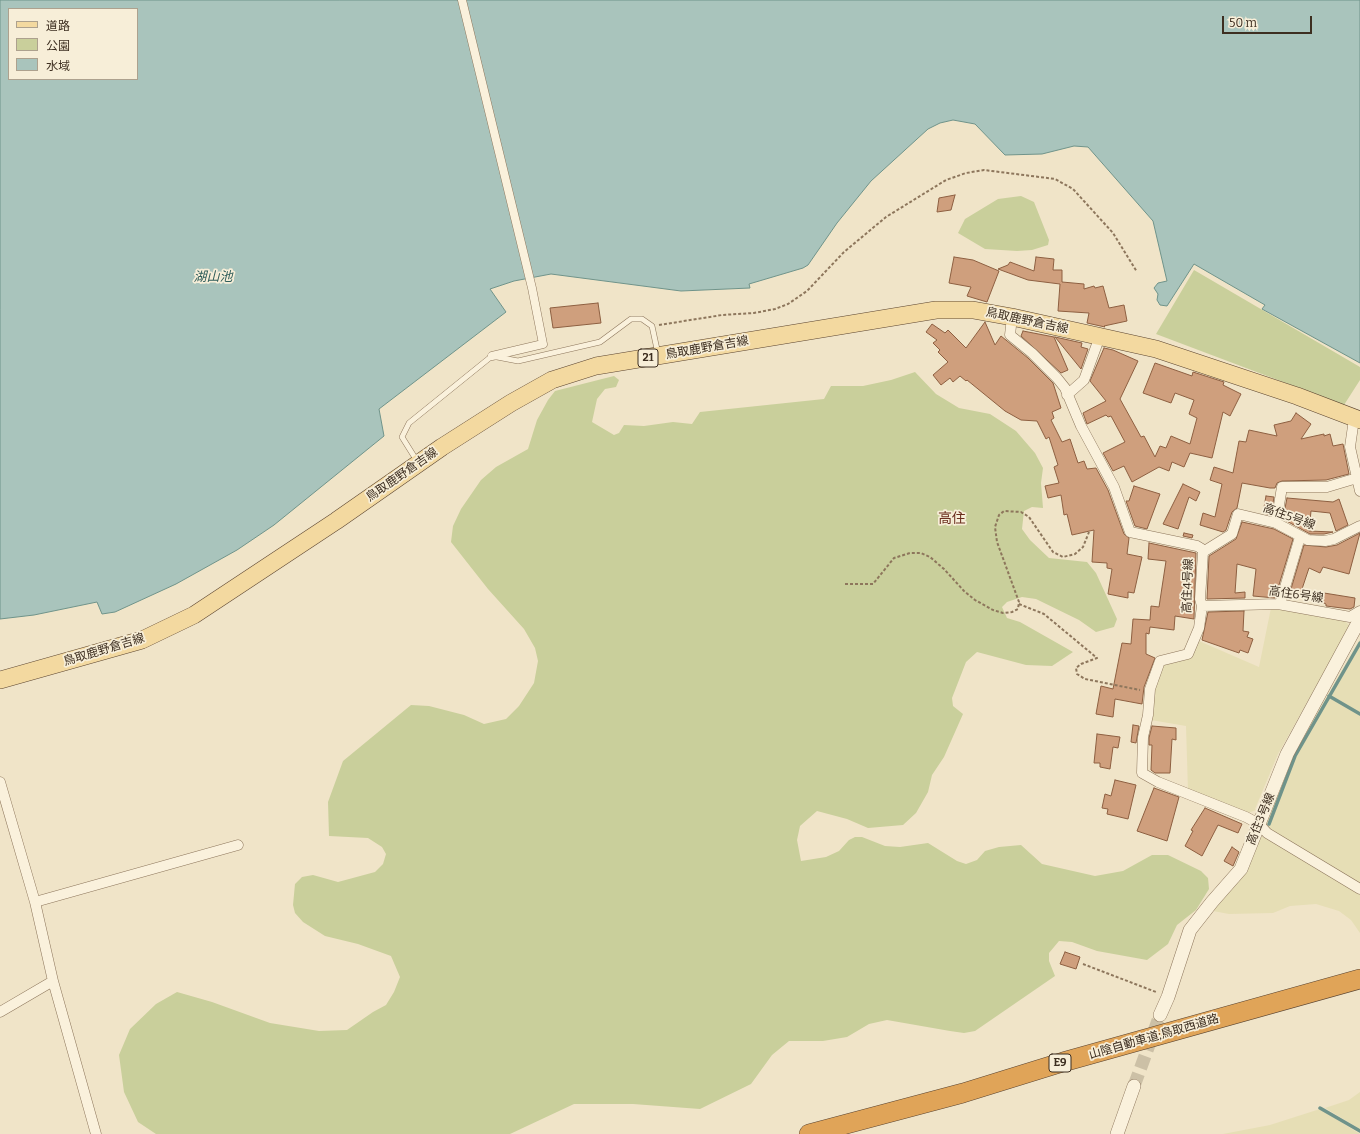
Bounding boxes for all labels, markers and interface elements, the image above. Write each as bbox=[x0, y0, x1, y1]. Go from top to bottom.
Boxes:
legend bbox=[8, 8, 138, 80]
scale bar bbox=[1224, 8, 1314, 34]
text: 50 m bbox=[1229, 16, 1257, 30]
text: 道路 bbox=[46, 19, 70, 33]
text: 公園 bbox=[46, 39, 70, 53]
text: 水域 bbox=[46, 59, 70, 73]
water label: 湖山池 bbox=[194, 269, 232, 285]
street label: 鳥取鹿野倉吉線 bbox=[984, 305, 1070, 337]
street label: 鳥取鹿野倉吉線 bbox=[664, 334, 750, 362]
road number: 21 bbox=[638, 349, 658, 367]
street label: 鳥取鹿野倉吉線 bbox=[363, 445, 441, 505]
street label: 高住5号線 bbox=[1261, 501, 1317, 533]
district label: 高住 bbox=[938, 511, 966, 527]
street label: 高住4号線 bbox=[1180, 558, 1196, 614]
street label: 高住6号線 bbox=[1268, 584, 1324, 606]
street label: 鳥取鹿野倉吉線 bbox=[62, 631, 146, 669]
street label: 高住3号線 bbox=[1244, 791, 1278, 847]
street label: 山陰自動車道;鳥取西道路 bbox=[1087, 1012, 1221, 1062]
road number: E9 bbox=[1049, 1054, 1071, 1072]

